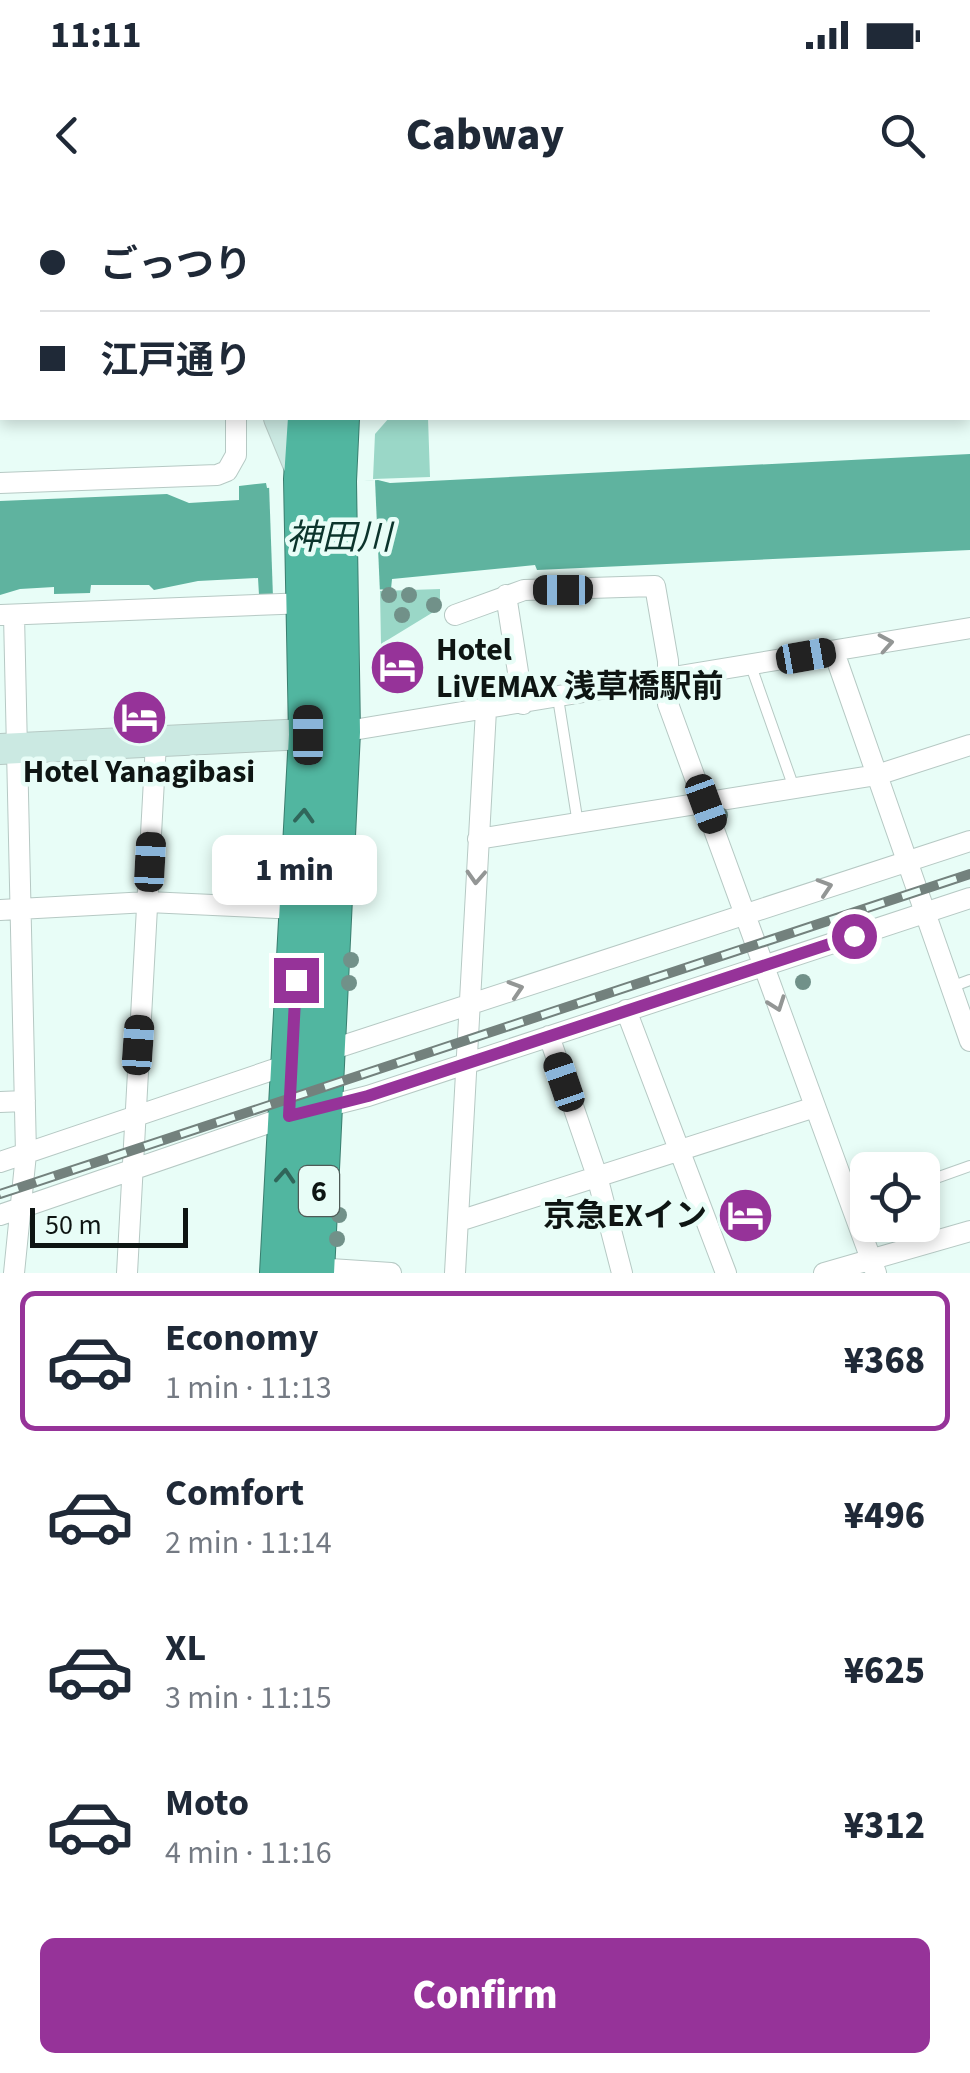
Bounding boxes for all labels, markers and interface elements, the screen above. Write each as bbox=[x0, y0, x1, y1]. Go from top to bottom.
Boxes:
text: 11:11 bbox=[50, 8, 142, 62]
text: Cabway bbox=[406, 103, 564, 167]
icon: back bbox=[40, 108, 95, 163]
icon: search bbox=[875, 108, 930, 163]
text: ごっつり bbox=[100, 238, 252, 292]
text: 江戸通り bbox=[100, 334, 252, 388]
water label: 神田川 bbox=[286, 513, 395, 563]
car bbox=[533, 575, 593, 605]
place label: Hotel LiVEMAX 浅草橋駅前 bbox=[436, 627, 724, 710]
one-way arrow bbox=[878, 633, 894, 654]
car bbox=[774, 636, 838, 676]
hotel icon: Hotel LiVEMAX 浅草橋駅前 bbox=[367, 638, 427, 698]
hotel icon: Hotel Yanagibasi bbox=[109, 688, 169, 748]
car bbox=[293, 705, 323, 765]
place label: Hotel Yanagibasi bbox=[23, 749, 255, 795]
car bbox=[682, 771, 730, 837]
one-way arrow bbox=[293, 808, 314, 824]
car bbox=[133, 831, 167, 893]
callout: 1 min bbox=[214, 835, 378, 905]
text: 1 min bbox=[255, 847, 334, 893]
one-way arrow bbox=[466, 870, 487, 886]
one-way arrow bbox=[815, 879, 832, 899]
route start bbox=[832, 914, 877, 959]
route end bbox=[274, 958, 319, 1003]
one-way arrow bbox=[507, 981, 524, 1001]
one-way arrow bbox=[765, 994, 786, 1011]
car bbox=[121, 1014, 155, 1076]
car bbox=[540, 1049, 588, 1115]
map controls bbox=[850, 1152, 940, 1242]
button: locate bbox=[850, 1152, 940, 1242]
road number: 6 bbox=[299, 1166, 339, 1216]
one-way arrow bbox=[274, 1167, 295, 1183]
hotel icon: 京急EXイン bbox=[716, 1186, 776, 1246]
place label: 京急EXイン bbox=[543, 1193, 707, 1239]
scale bar bbox=[30, 1203, 188, 1248]
text: 50 m bbox=[45, 1205, 102, 1245]
text: Economy bbox=[165, 1311, 318, 1365]
icon: car bbox=[45, 1316, 135, 1406]
text: ¥368 bbox=[844, 1334, 925, 1388]
text: 1 min · 11:13 bbox=[165, 1365, 332, 1411]
text: Comfort bbox=[165, 1466, 304, 1520]
icon: car bbox=[45, 1471, 135, 1561]
text: ¥496 bbox=[844, 1489, 925, 1543]
text: 2 min · 11:14 bbox=[165, 1520, 332, 1566]
text: XL bbox=[165, 1621, 206, 1675]
icon: car bbox=[45, 1626, 135, 1716]
text: ¥625 bbox=[844, 1644, 925, 1698]
text: 3 min · 11:15 bbox=[165, 1675, 332, 1721]
text: Moto bbox=[165, 1776, 249, 1830]
icon: car bbox=[45, 1781, 135, 1871]
text: ¥312 bbox=[844, 1799, 925, 1853]
text: 4 min · 11:16 bbox=[165, 1830, 332, 1876]
button: Confirm bbox=[40, 1938, 930, 2053]

